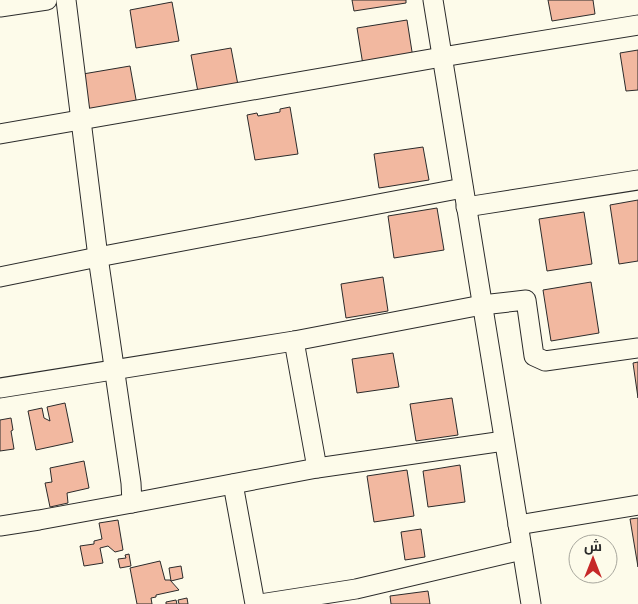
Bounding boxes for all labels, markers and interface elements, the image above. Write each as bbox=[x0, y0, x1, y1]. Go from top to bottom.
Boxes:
north arrow bbox=[568, 534, 618, 584]
text: ش bbox=[584, 537, 602, 555]

